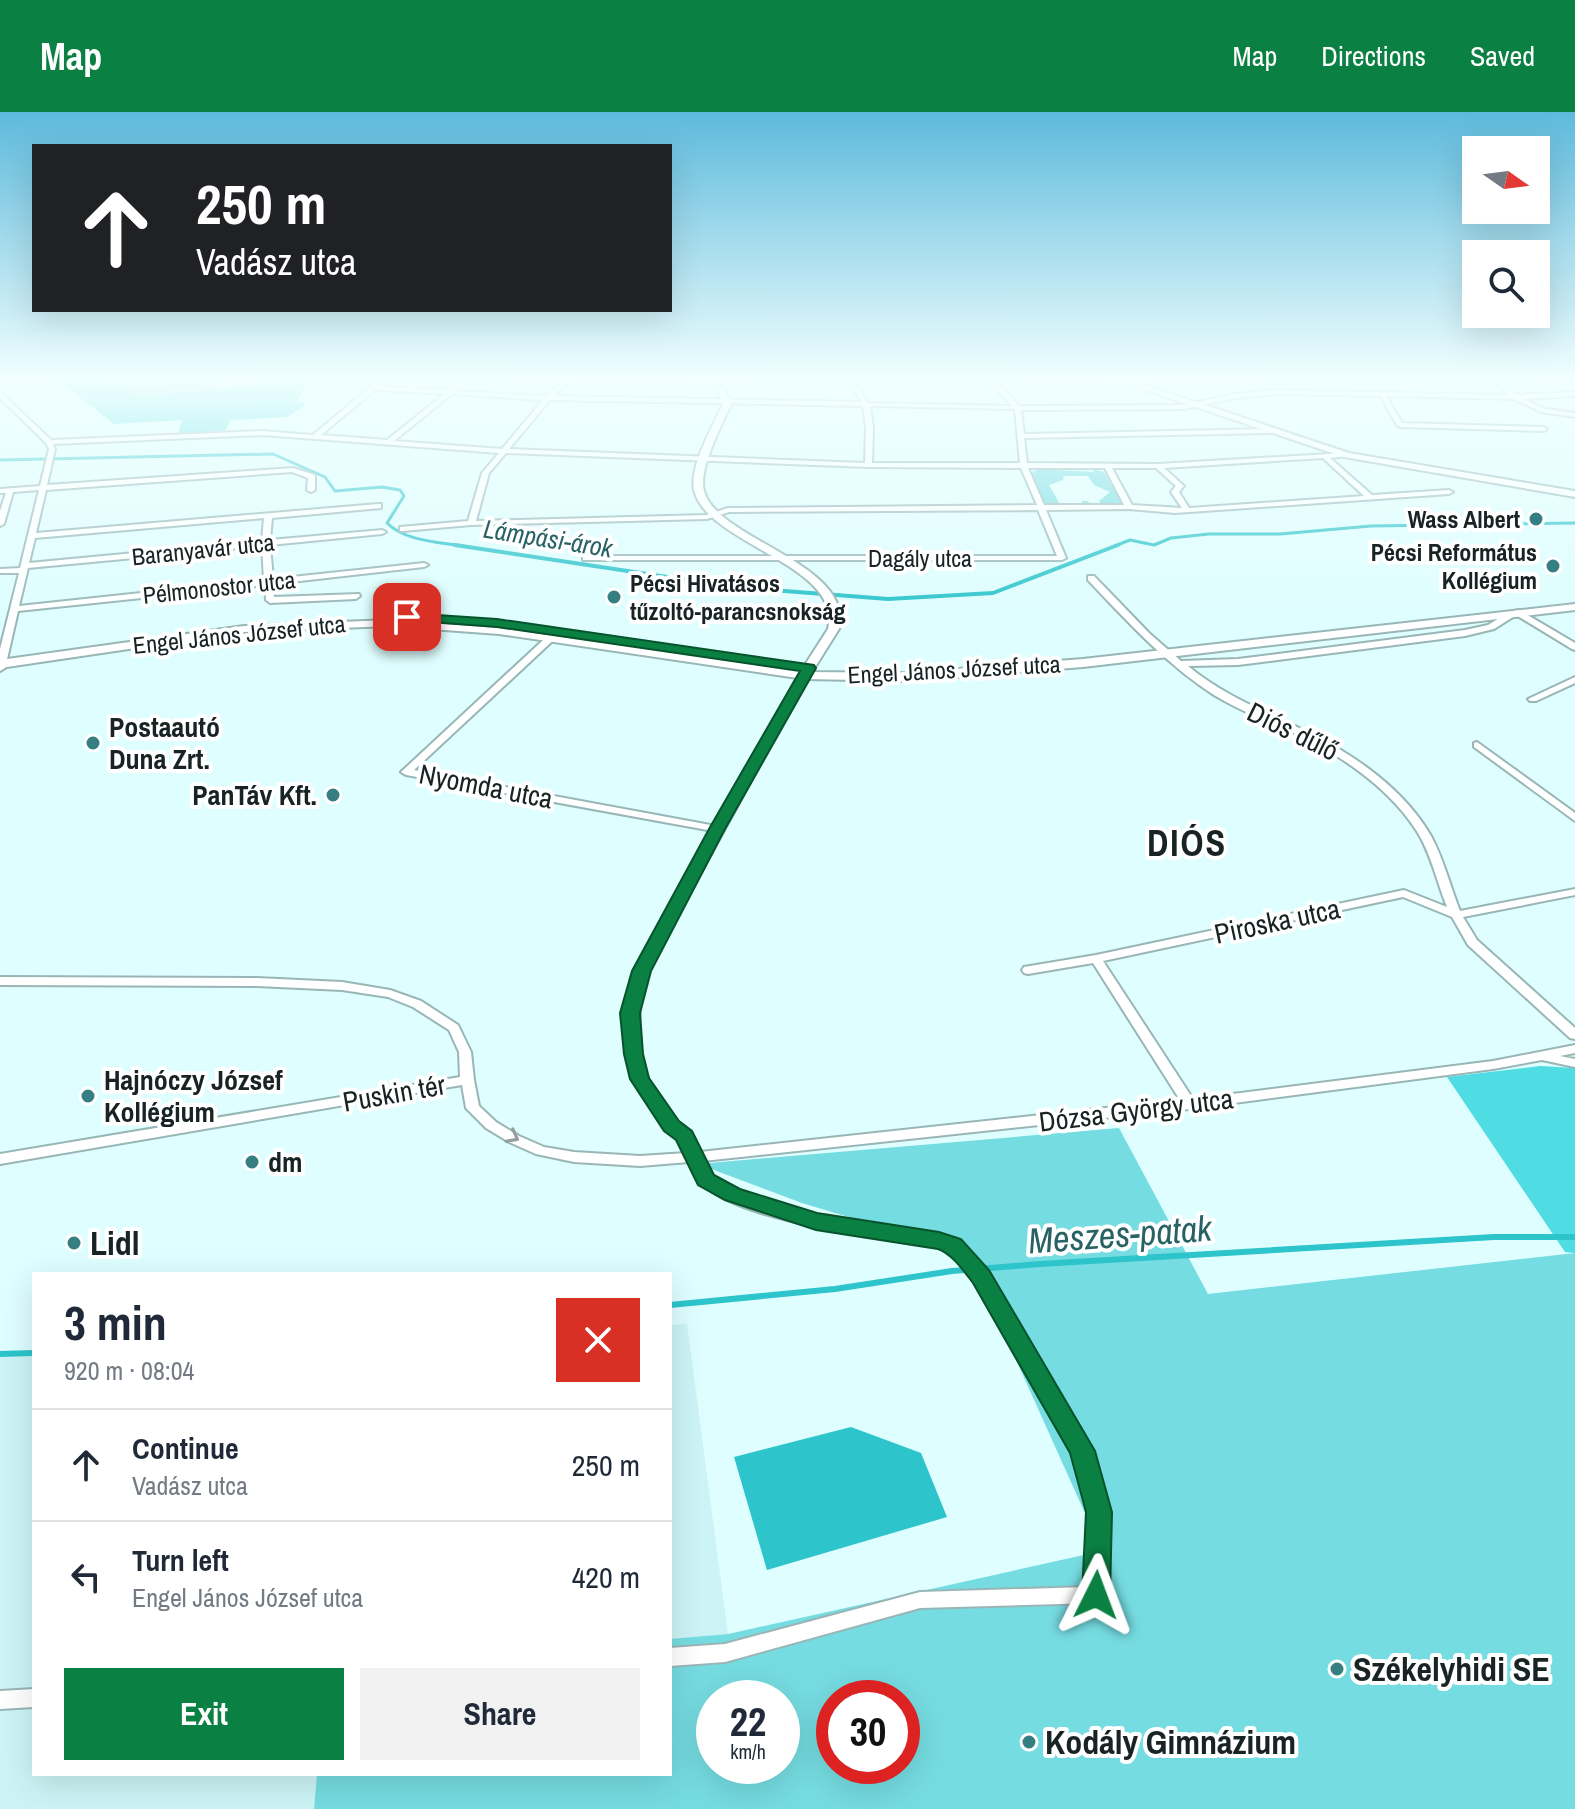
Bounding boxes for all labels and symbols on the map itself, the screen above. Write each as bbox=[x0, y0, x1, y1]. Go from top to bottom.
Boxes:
north arrow bbox=[1462, 136, 1550, 224]
place label: Wass Albert bbox=[1408, 503, 1520, 535]
marker: Wass Albert bbox=[1527, 510, 1545, 528]
water label: Lámpási-árok bbox=[481, 511, 616, 566]
street label: Baranyavár utca bbox=[130, 526, 276, 572]
place label: Pécsi Református Kollégium bbox=[1371, 536, 1537, 596]
street label: Dagály utca bbox=[868, 542, 972, 574]
marker: Pécsi Református Kollégium bbox=[1544, 557, 1562, 575]
street label: Pélmonostor utca bbox=[141, 563, 297, 611]
place label: Pécsi Hivatásos tűzoltó-parancsnokság bbox=[630, 567, 845, 627]
pin bbox=[373, 583, 441, 651]
marker: Pécsi Hivatásos tűzoltó-parancsnokság bbox=[605, 588, 623, 606]
street label: Engel János József utca bbox=[131, 607, 347, 661]
street label: Engel János József utca bbox=[847, 647, 1061, 691]
street label: Diós dűlő bbox=[1241, 693, 1345, 769]
place label: Postaautó Duna Zrt. bbox=[109, 708, 220, 778]
marker: Postaautó Duna Zrt. bbox=[84, 734, 102, 752]
street label: Nyomda utca bbox=[416, 754, 556, 818]
place label: PanTáv Kft. bbox=[192, 776, 317, 814]
marker: PanTáv Kft. bbox=[324, 786, 342, 804]
district label: DIÓS bbox=[1147, 819, 1227, 867]
street label: Piroska utca bbox=[1211, 889, 1344, 953]
place label: Hajnóczy József Kollégium bbox=[104, 1061, 283, 1131]
street label: Puskin tér bbox=[340, 1065, 449, 1121]
street label: Dózsa György utca bbox=[1037, 1079, 1235, 1141]
marker: Hajnóczy József Kollégium bbox=[79, 1087, 97, 1105]
one-way arrow bbox=[504, 1128, 519, 1143]
place label: dm bbox=[268, 1143, 302, 1181]
marker: dm bbox=[243, 1153, 261, 1171]
water label: Meszes-patak bbox=[1027, 1204, 1215, 1264]
place label: Lidl bbox=[90, 1220, 140, 1266]
marker: Lidl bbox=[65, 1234, 83, 1252]
position arrow bbox=[1054, 1553, 1138, 1637]
place label: Székelyhidi SE bbox=[1353, 1646, 1550, 1692]
marker: Székelyhidi SE bbox=[1328, 1660, 1346, 1678]
speed limit sign: 30 bbox=[816, 1680, 920, 1784]
place label: Kodály Gimnázium bbox=[1045, 1719, 1296, 1765]
marker: Kodály Gimnázium bbox=[1020, 1733, 1038, 1751]

